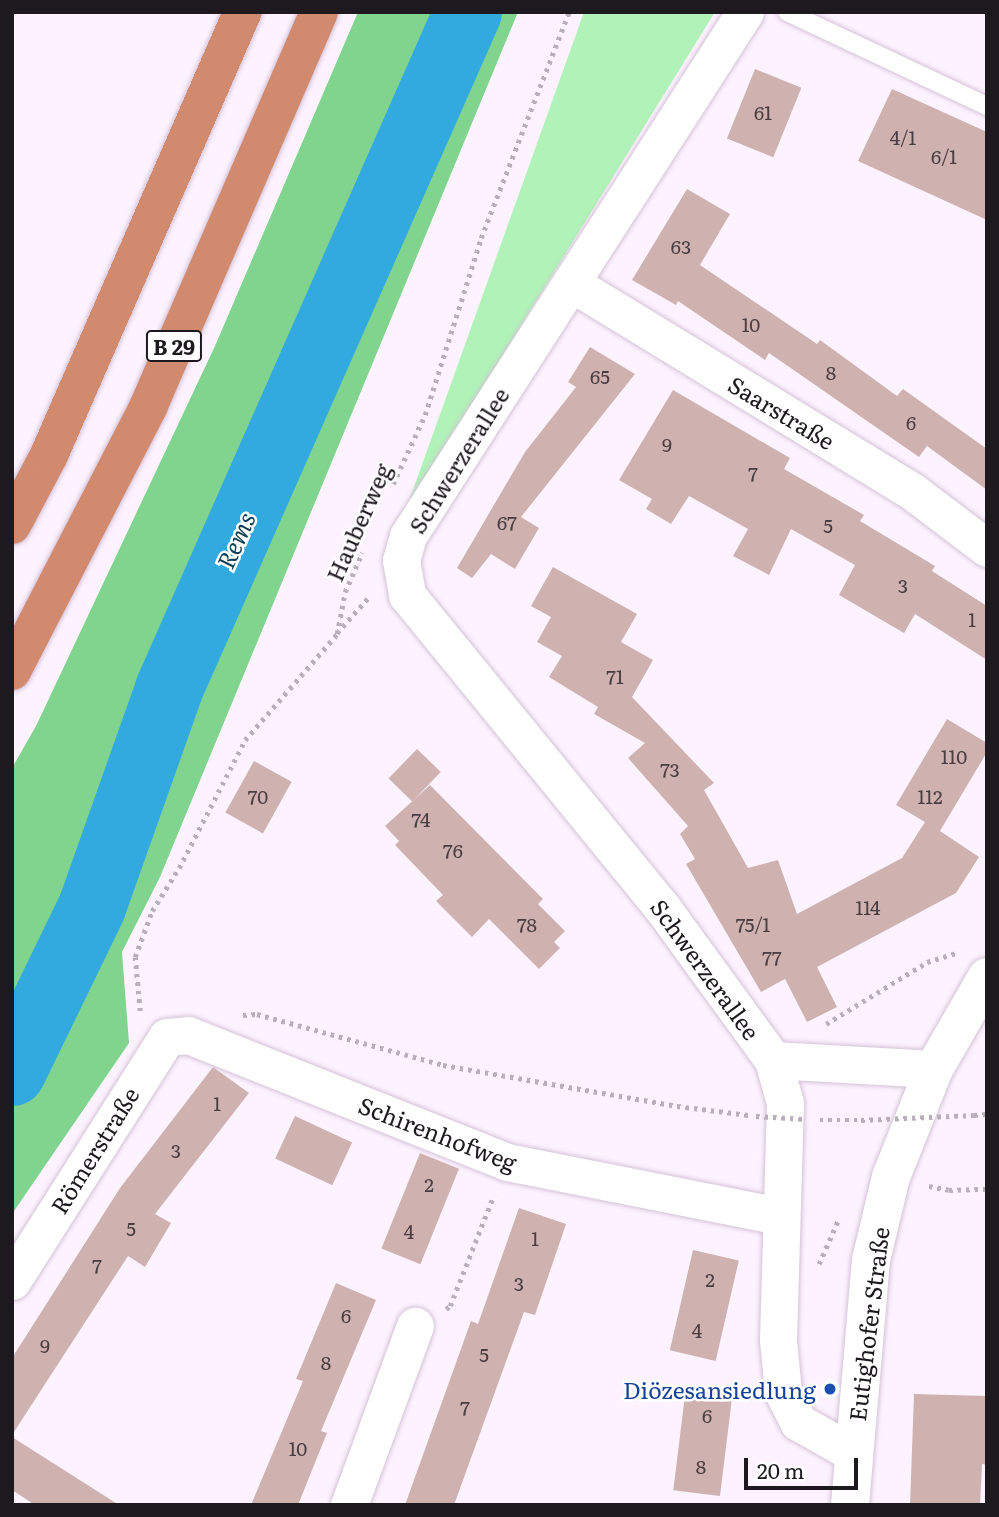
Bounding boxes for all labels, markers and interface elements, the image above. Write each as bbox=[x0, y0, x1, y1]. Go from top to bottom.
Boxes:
house number: 61 bbox=[754, 102, 772, 124]
house number: 4/1 bbox=[890, 127, 916, 149]
house number: 6/1 bbox=[931, 146, 957, 168]
house number: 63 bbox=[671, 236, 691, 258]
house number: 10 bbox=[742, 314, 760, 336]
road number: B 29 bbox=[144, 328, 204, 364]
house number: 8 bbox=[826, 362, 836, 384]
house number: 65 bbox=[590, 366, 610, 388]
street label: Saarstraße bbox=[724, 370, 840, 454]
street label: Schwerzerallee bbox=[402, 382, 514, 538]
house number: 6 bbox=[906, 412, 916, 434]
house number: 9 bbox=[662, 434, 672, 456]
street label: Hauberweg bbox=[320, 459, 396, 585]
house number: 7 bbox=[748, 463, 758, 485]
water label: Rems bbox=[210, 507, 260, 573]
house number: 67 bbox=[497, 512, 517, 534]
house number: 5 bbox=[823, 515, 833, 537]
house number: 3 bbox=[898, 575, 908, 597]
house number: 1 bbox=[968, 609, 976, 631]
house number: 71 bbox=[606, 666, 624, 688]
house number: 110 bbox=[941, 746, 967, 768]
house number: 73 bbox=[660, 759, 680, 781]
house number: 70 bbox=[248, 786, 268, 808]
house number: 112 bbox=[917, 786, 943, 808]
house number: 74 bbox=[412, 809, 430, 831]
house number: 76 bbox=[443, 840, 463, 862]
street label: Schwerzerallee bbox=[646, 893, 766, 1045]
house number: 114 bbox=[855, 897, 881, 919]
house number: 78 bbox=[517, 914, 537, 936]
house number: 75/1 bbox=[736, 914, 770, 936]
house number: 77 bbox=[762, 947, 782, 969]
street label: Römerstraße bbox=[44, 1082, 144, 1218]
street label: Schirenhofweg bbox=[355, 1090, 521, 1176]
house number: 1 bbox=[213, 1093, 221, 1115]
house number: 3 bbox=[171, 1140, 181, 1162]
house number: 2 bbox=[424, 1174, 434, 1196]
house number: 5 bbox=[126, 1218, 136, 1240]
house number: 4 bbox=[404, 1221, 414, 1243]
street label: Eutighofer Straße bbox=[842, 1225, 894, 1423]
house number: 1 bbox=[531, 1228, 539, 1250]
house number: 7 bbox=[92, 1255, 102, 1277]
house number: 2 bbox=[705, 1269, 715, 1291]
house number: 3 bbox=[514, 1273, 524, 1295]
house number: 6 bbox=[341, 1305, 351, 1327]
house number: 4 bbox=[692, 1320, 702, 1342]
house number: 9 bbox=[40, 1335, 50, 1357]
house number: 5 bbox=[479, 1344, 489, 1366]
house number: 8 bbox=[321, 1352, 331, 1374]
place label: Diözesansiedlung bbox=[623, 1375, 816, 1403]
marker: Diözesansiedlung bbox=[822, 1381, 838, 1397]
house number: 7 bbox=[460, 1397, 470, 1419]
house number: 6 bbox=[702, 1405, 712, 1427]
house number: 10 bbox=[289, 1438, 307, 1460]
scale bar bbox=[747, 1444, 861, 1488]
text: 20 m bbox=[757, 1454, 804, 1485]
house number: 8 bbox=[696, 1456, 706, 1478]

